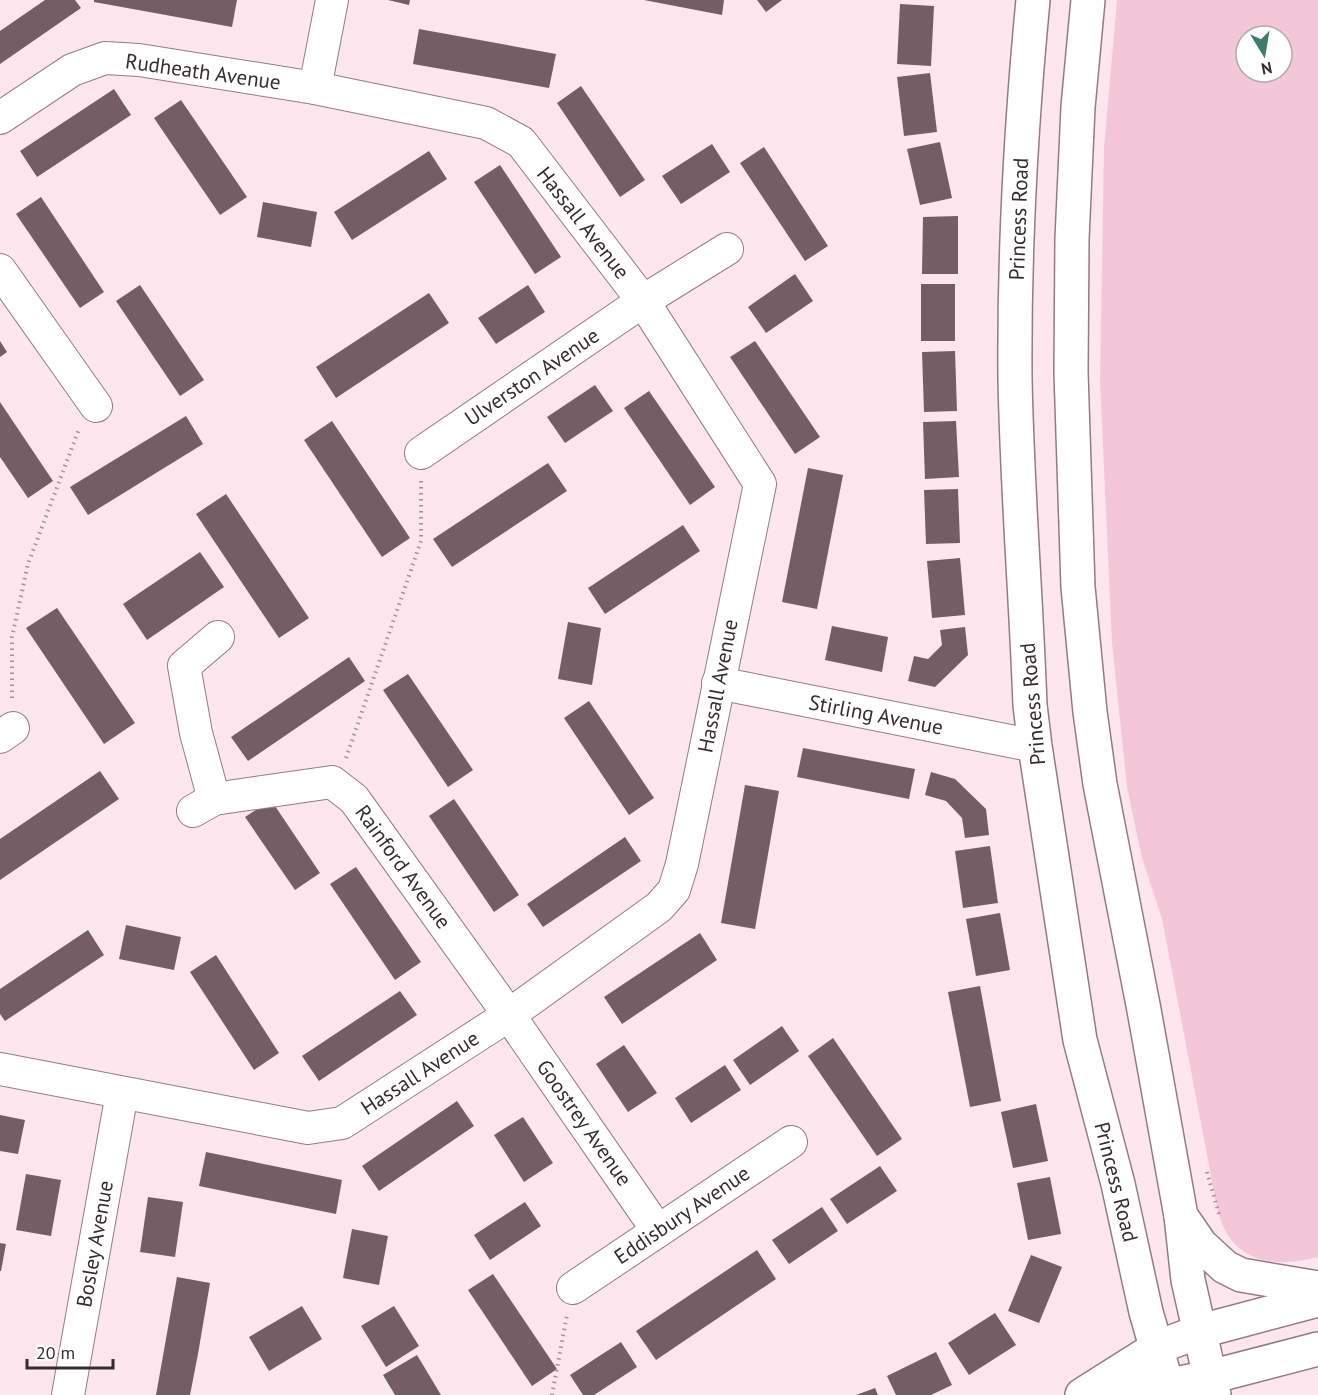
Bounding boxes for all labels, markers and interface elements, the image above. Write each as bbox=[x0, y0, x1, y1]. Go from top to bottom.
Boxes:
north arrow bbox=[1234, 24, 1294, 84]
street label: Rudheath Avenue bbox=[124, 47, 282, 96]
text: N bbox=[1260, 58, 1274, 80]
street label: Princess Road bbox=[1003, 157, 1034, 281]
street label: Hassall Avenue bbox=[531, 161, 636, 284]
street label: Ulverston Avenue bbox=[459, 322, 604, 432]
street label: Hassall Avenue bbox=[691, 617, 744, 755]
street label: Princess Road bbox=[1014, 642, 1051, 766]
street label: Stirling Avenue bbox=[807, 688, 945, 741]
street label: Rainford Avenue bbox=[349, 800, 457, 934]
street label: Hassall Avenue bbox=[356, 1024, 484, 1121]
street label: Goostrey Avenue bbox=[531, 1054, 638, 1191]
street label: Princess Road bbox=[1089, 1119, 1144, 1245]
street label: Eddisbury Avenue bbox=[609, 1159, 755, 1270]
street label: Bosley Avenue bbox=[70, 1178, 119, 1309]
scale bar bbox=[27, 1332, 112, 1370]
text: 20 m bbox=[36, 1341, 75, 1364]

